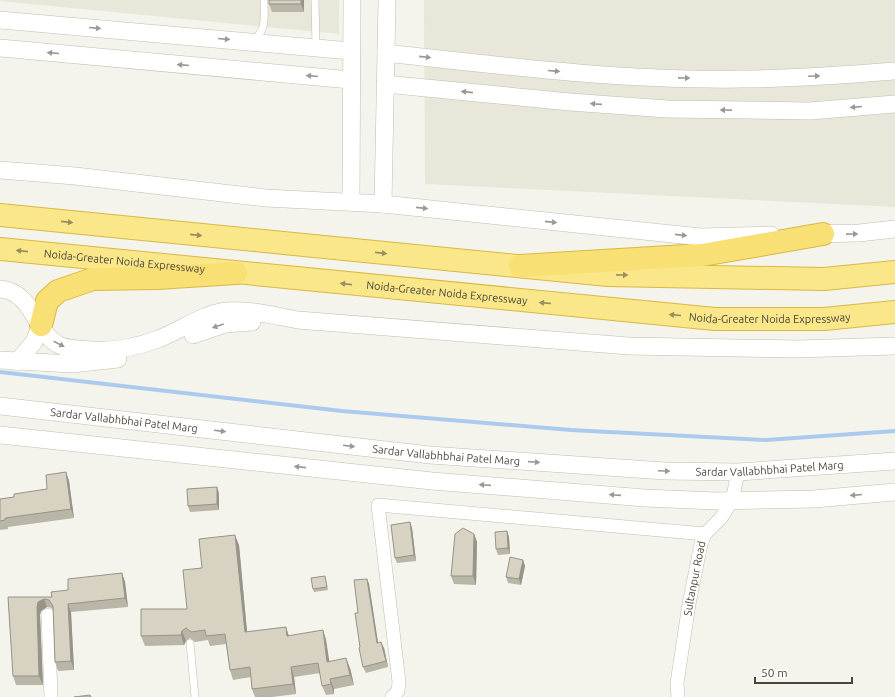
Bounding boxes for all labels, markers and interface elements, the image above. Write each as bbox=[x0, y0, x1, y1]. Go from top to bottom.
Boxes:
one-way arrow bbox=[89, 25, 101, 31]
one-way arrow bbox=[218, 36, 230, 43]
one-way arrow bbox=[47, 49, 59, 56]
one-way arrow bbox=[419, 54, 431, 61]
one-way arrow bbox=[177, 61, 189, 68]
one-way arrow bbox=[548, 68, 560, 75]
one-way arrow bbox=[808, 72, 820, 79]
one-way arrow bbox=[306, 73, 318, 80]
one-way arrow bbox=[678, 75, 691, 81]
one-way arrow bbox=[461, 89, 473, 96]
one-way arrow bbox=[590, 101, 603, 107]
one-way arrow bbox=[850, 104, 862, 110]
one-way arrow bbox=[719, 107, 732, 113]
one-way arrow bbox=[416, 205, 428, 212]
one-way arrow bbox=[545, 218, 557, 225]
one-way arrow bbox=[61, 219, 73, 226]
one-way arrow bbox=[846, 230, 858, 237]
one-way arrow bbox=[190, 231, 202, 238]
one-way arrow bbox=[674, 232, 687, 238]
street label: Noida-Greater Noida Expressway bbox=[43, 247, 206, 275]
one-way arrow bbox=[16, 248, 28, 255]
one-way arrow bbox=[375, 249, 387, 256]
one-way arrow bbox=[616, 272, 629, 278]
street label: Noida-Greater Noida Expressway bbox=[366, 279, 529, 307]
one-way arrow bbox=[340, 280, 352, 287]
one-way arrow bbox=[539, 300, 551, 307]
street label: Noida-Greater Noida Expressway bbox=[688, 310, 852, 325]
one-way arrow bbox=[669, 312, 681, 319]
one-way arrow bbox=[211, 323, 223, 329]
one-way arrow bbox=[53, 340, 65, 347]
street label: Sardar Vallabhbhai Patel Marg bbox=[50, 406, 199, 435]
one-way arrow bbox=[214, 428, 226, 434]
one-way arrow bbox=[343, 442, 355, 449]
street label: Sardar Vallabhbhai Patel Marg bbox=[372, 442, 521, 467]
one-way arrow bbox=[528, 459, 540, 466]
street label: Sardar Vallabhbhai Patel Marg bbox=[695, 459, 844, 478]
one-way arrow bbox=[294, 464, 306, 470]
one-way arrow bbox=[658, 468, 670, 475]
one-way arrow bbox=[479, 482, 491, 489]
one-way arrow bbox=[608, 492, 621, 499]
one-way arrow bbox=[850, 492, 862, 499]
street label: Sultanpur Road bbox=[681, 540, 707, 617]
scale bar bbox=[755, 659, 852, 685]
text: 50 m bbox=[761, 666, 788, 679]

